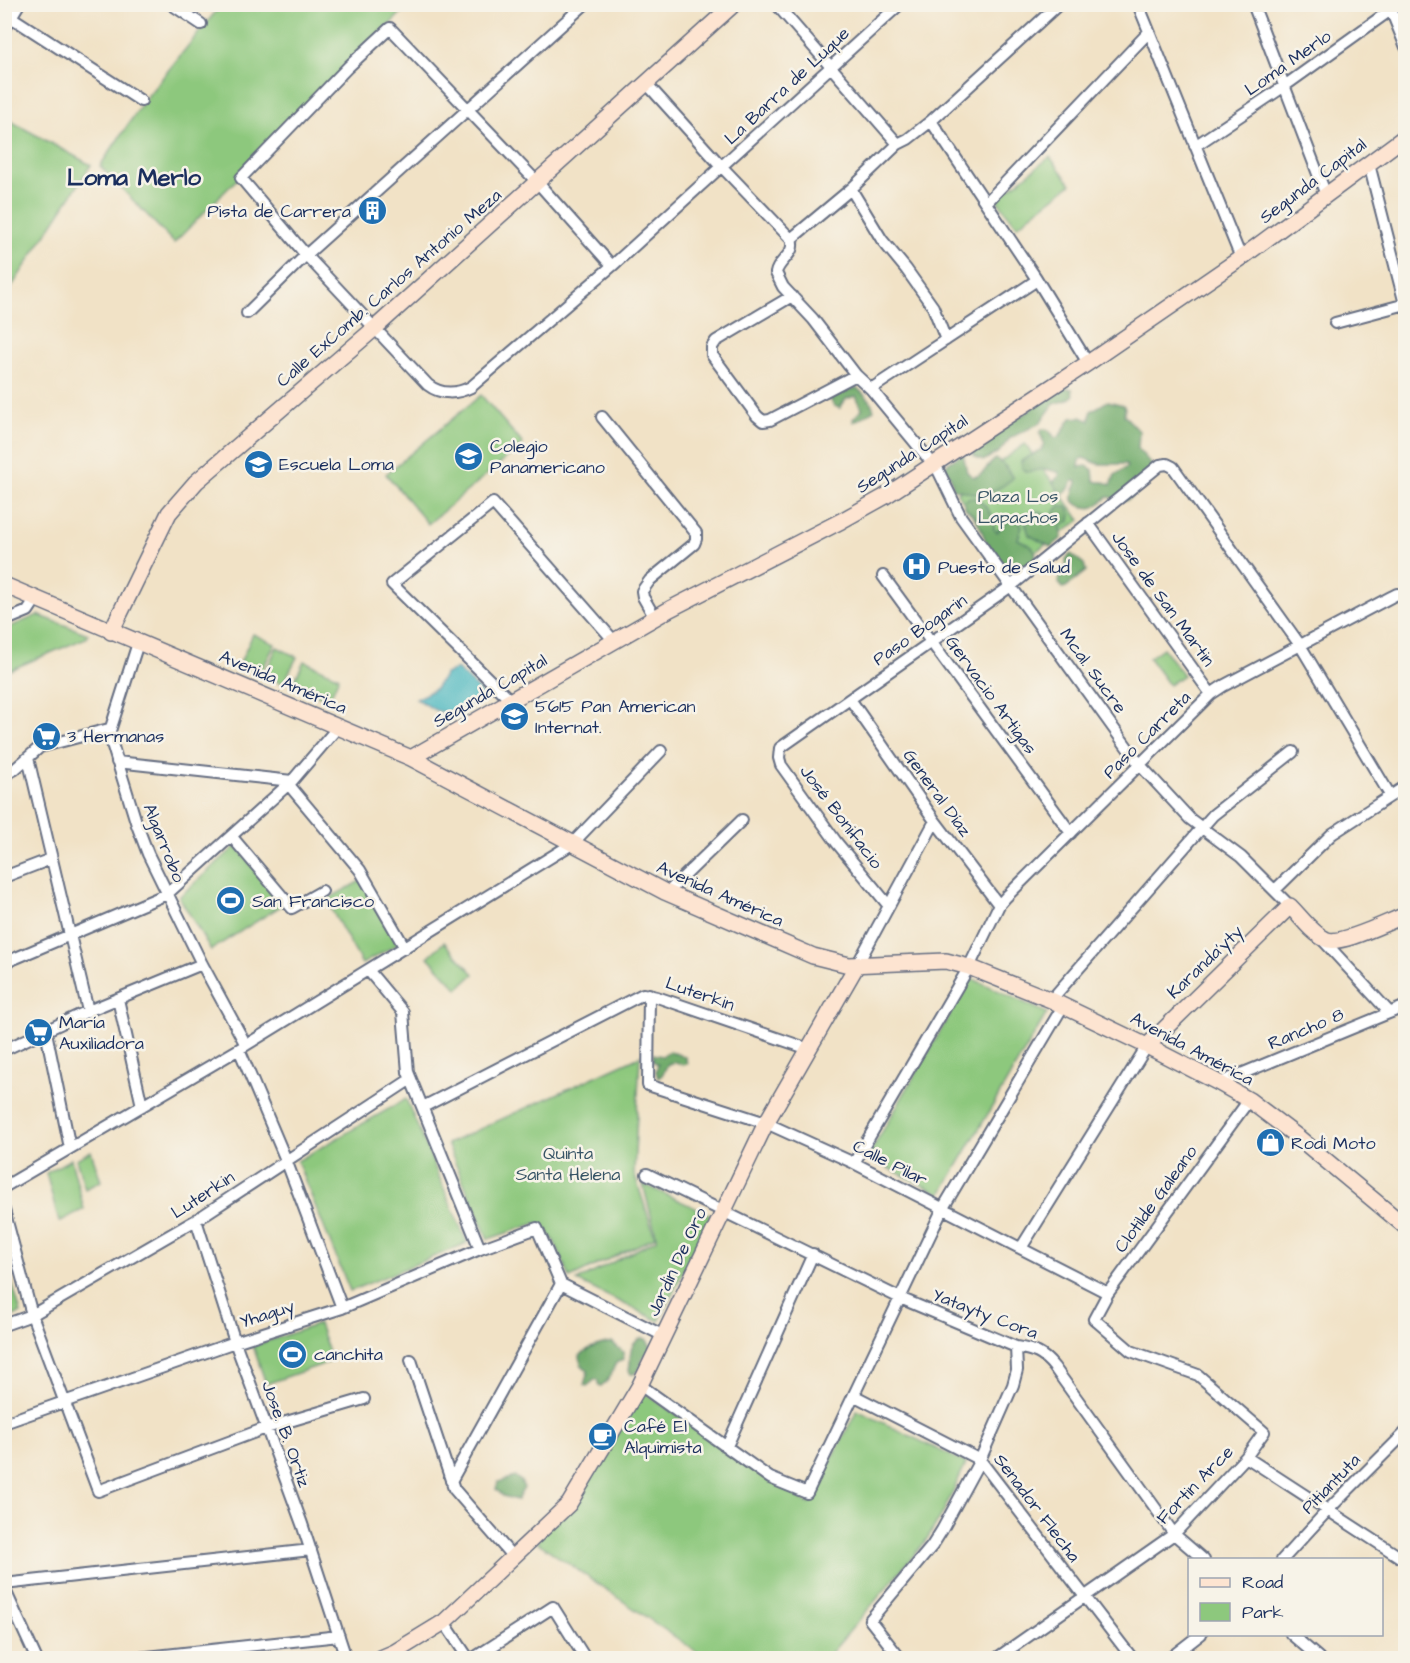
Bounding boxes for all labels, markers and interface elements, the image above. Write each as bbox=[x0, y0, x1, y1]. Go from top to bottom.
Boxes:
street label: La Barra de Luque bbox=[719, 21, 855, 151]
street label: Loma Merlo bbox=[1240, 24, 1336, 102]
street label: Segunda Capital bbox=[1254, 132, 1372, 230]
district label: Loma Merlo bbox=[67, 161, 201, 195]
street label: Calle ExComb. Carlos Antonio Meza bbox=[271, 183, 507, 393]
building icon: Pista de Carrera bbox=[356, 195, 388, 227]
place label: Pista de Carrera bbox=[207, 199, 351, 224]
street label: Segunda Capital bbox=[851, 409, 973, 500]
place label: Colegio Panamericano bbox=[490, 434, 605, 480]
school or university icon: Colegio Panamericano bbox=[453, 440, 485, 472]
school or university icon: Escuela Loma bbox=[242, 448, 274, 480]
place label: Escuela Loma bbox=[279, 452, 394, 477]
park label: Plaza Los Lapachos bbox=[978, 484, 1058, 530]
street label: Jose de San Martin bbox=[1105, 526, 1221, 672]
hospital icon: Puesto de Salud bbox=[901, 551, 933, 583]
place label: Puesto de Salud bbox=[938, 555, 1070, 580]
street label: Paso Bogarin bbox=[868, 588, 973, 673]
street label: Mcal. Sucre bbox=[1054, 623, 1133, 719]
street label: Gervacio Artigas bbox=[939, 631, 1043, 760]
street label: Avenida América bbox=[215, 644, 351, 720]
street label: Segunda Capital bbox=[428, 648, 552, 735]
street label: Paso Carreta bbox=[1098, 686, 1196, 784]
place label: 5615 Pan American Internat. bbox=[535, 694, 696, 740]
school or university icon: 5615 Pan American Internat. bbox=[498, 700, 530, 732]
supermarket icon: 3 Hermanas bbox=[30, 720, 62, 752]
place label: 3 Hermanas bbox=[67, 724, 164, 749]
street label: General Díaz bbox=[897, 744, 977, 842]
street label: José Bonifacio bbox=[794, 760, 888, 874]
street label: Algarrobo bbox=[136, 800, 191, 887]
street label: Avenida América bbox=[653, 855, 787, 933]
sports icon: San Francisco bbox=[215, 885, 247, 917]
place label: San Francisco bbox=[252, 889, 374, 914]
street label: Karanda'yty bbox=[1162, 919, 1249, 1005]
street label: Luterkin bbox=[662, 971, 738, 1017]
street label: Rancho 8 bbox=[1264, 1002, 1348, 1056]
street label: Avenida América bbox=[1126, 1006, 1258, 1092]
place label: María Auxiliadora bbox=[59, 1010, 144, 1056]
supermarket icon: María Auxiliadora bbox=[22, 1016, 54, 1048]
shop icon: Rodi Moto bbox=[1254, 1127, 1286, 1159]
place label: Rodi Moto bbox=[1291, 1131, 1376, 1156]
street label: Calle Pilar bbox=[848, 1134, 932, 1192]
street label: Clotilde Galeano bbox=[1109, 1140, 1203, 1258]
park label: Quinta Santa Helena bbox=[516, 1141, 620, 1187]
street label: Luterkin bbox=[166, 1165, 240, 1225]
street label: Jardin De Oro bbox=[641, 1203, 713, 1321]
street label: Yatayty Cora bbox=[928, 1282, 1041, 1347]
street label: Yhaguy bbox=[237, 1293, 298, 1335]
sports icon: canchita bbox=[277, 1338, 309, 1370]
place label: canchita bbox=[314, 1342, 383, 1367]
street label: Jose. B. Ortiz bbox=[255, 1377, 317, 1491]
place label: Café El Alquimista bbox=[624, 1414, 702, 1460]
cafe icon: Café El Alquimista bbox=[587, 1420, 619, 1452]
street label: Fortin Arce bbox=[1151, 1440, 1239, 1530]
street label: Senador Flecha bbox=[988, 1448, 1086, 1568]
street label: Pitiantuta bbox=[1296, 1448, 1366, 1520]
legend bbox=[1188, 1558, 1383, 1636]
text: Road bbox=[1242, 1570, 1283, 1595]
text: Park bbox=[1242, 1600, 1284, 1625]

